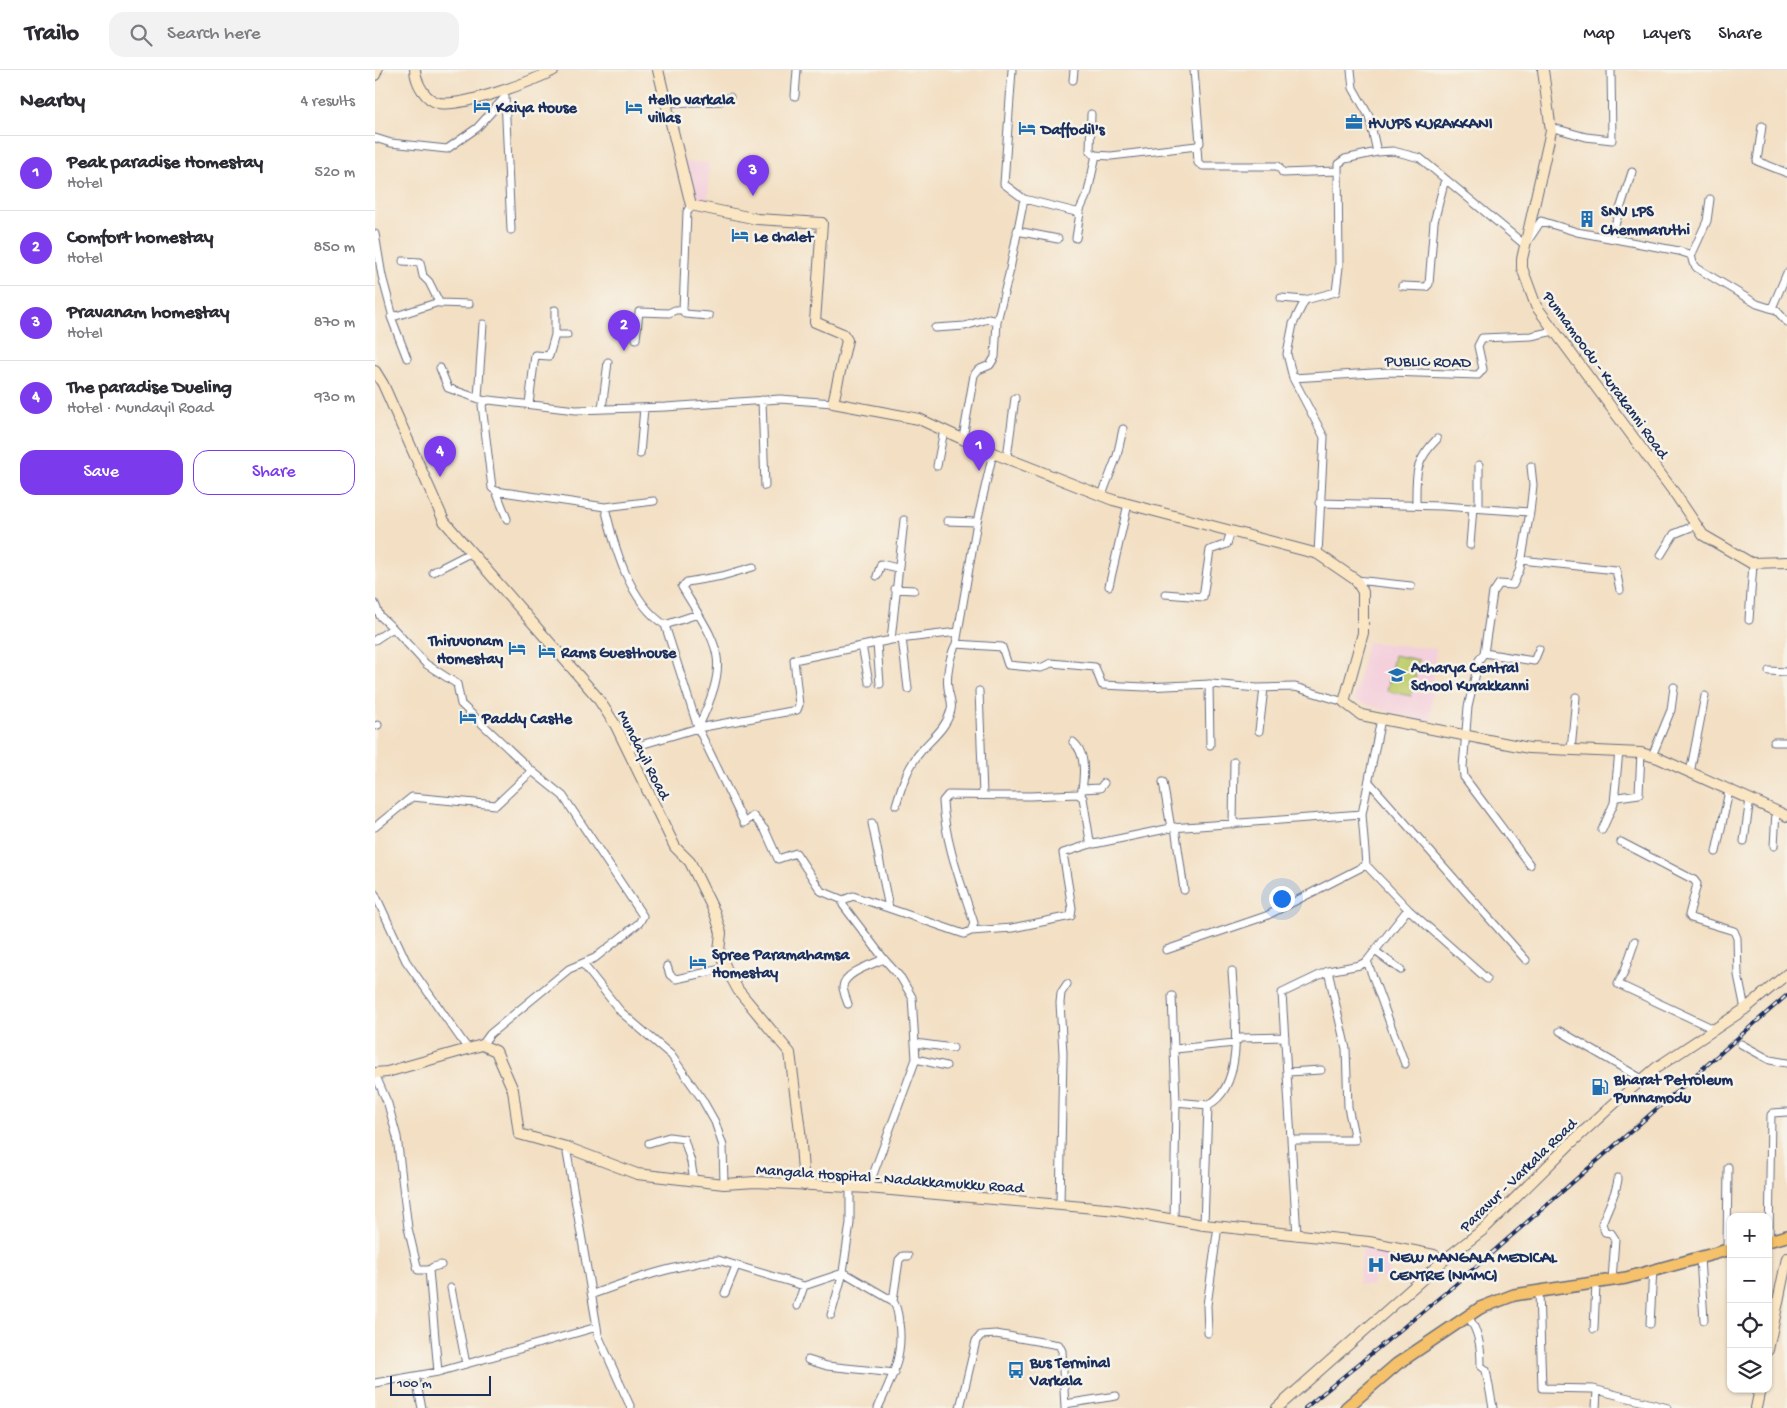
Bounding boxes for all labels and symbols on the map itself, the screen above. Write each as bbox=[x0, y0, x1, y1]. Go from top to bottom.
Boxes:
place label: Hello varkala villas bbox=[647, 92, 736, 129]
hotel icon: Kaiya House bbox=[472, 96, 492, 116]
hotel icon: Hello varkala villas bbox=[624, 97, 644, 117]
place label: Kaiya House bbox=[495, 100, 578, 119]
office icon: HVUPS KURAKKANI bbox=[1344, 112, 1364, 132]
place label: HVUPS KURAKKANI bbox=[1368, 116, 1493, 135]
hotel icon: Daffodil's bbox=[1017, 118, 1037, 138]
place label: Daffodil's bbox=[1039, 121, 1106, 141]
pin: 3 bbox=[737, 155, 769, 196]
place label: SNV LPS Chemmaruthi bbox=[1600, 204, 1690, 241]
building icon: SNV LPS Chemmaruthi bbox=[1577, 209, 1597, 229]
hotel icon: Le chalet bbox=[730, 225, 750, 245]
place label: Le chalet bbox=[754, 229, 815, 248]
street label: Punnamoodu - Kurakanni Road bbox=[1536, 288, 1672, 465]
pin: 2 bbox=[608, 310, 640, 351]
street label: PUBLIC ROAD bbox=[1384, 353, 1472, 374]
pin: 1 bbox=[963, 430, 995, 471]
pin: 4 bbox=[424, 436, 456, 477]
place label: Thiruvonam Homestay bbox=[426, 633, 504, 670]
hotel icon: Thiruvonam Homestay bbox=[507, 638, 527, 658]
hotel icon: Rams Guesthouse bbox=[537, 641, 557, 661]
place label: Rams Guesthouse bbox=[560, 645, 677, 664]
place label: Acharya Central School Kurakkanni bbox=[1410, 660, 1530, 697]
school or university icon: Acharya Central School Kurakkanni bbox=[1387, 665, 1407, 685]
hotel icon: Paddy Castle bbox=[458, 707, 478, 727]
street label: Mundayil Road bbox=[611, 708, 673, 805]
place label: Paddy Castle bbox=[481, 711, 573, 730]
your location bbox=[1269, 886, 1295, 912]
place label: Spree Paramahamsa Homestay bbox=[712, 947, 850, 984]
hotel icon: Spree Paramahamsa Homestay bbox=[688, 952, 708, 972]
place label: Bharat Petroleum Punnamodu bbox=[1613, 1072, 1733, 1109]
fuel station icon: Bharat Petroleum Punnamodu bbox=[1590, 1077, 1610, 1097]
street label: Paravur - Varkala Road bbox=[1456, 1114, 1583, 1238]
street label: Mangala Hospital - Nadakkamukku Road bbox=[755, 1162, 1026, 1199]
place label: NEW MANGALA MEDICAL CENTRE (NMMC) bbox=[1389, 1250, 1558, 1287]
hospital icon: NEW MANGALA MEDICAL CENTRE (NMMC) bbox=[1366, 1255, 1386, 1275]
place label: Bus Terminal Varkala bbox=[1029, 1355, 1111, 1392]
bus stop icon: Bus Terminal Varkala bbox=[1006, 1360, 1026, 1380]
scale bar bbox=[390, 1373, 491, 1396]

